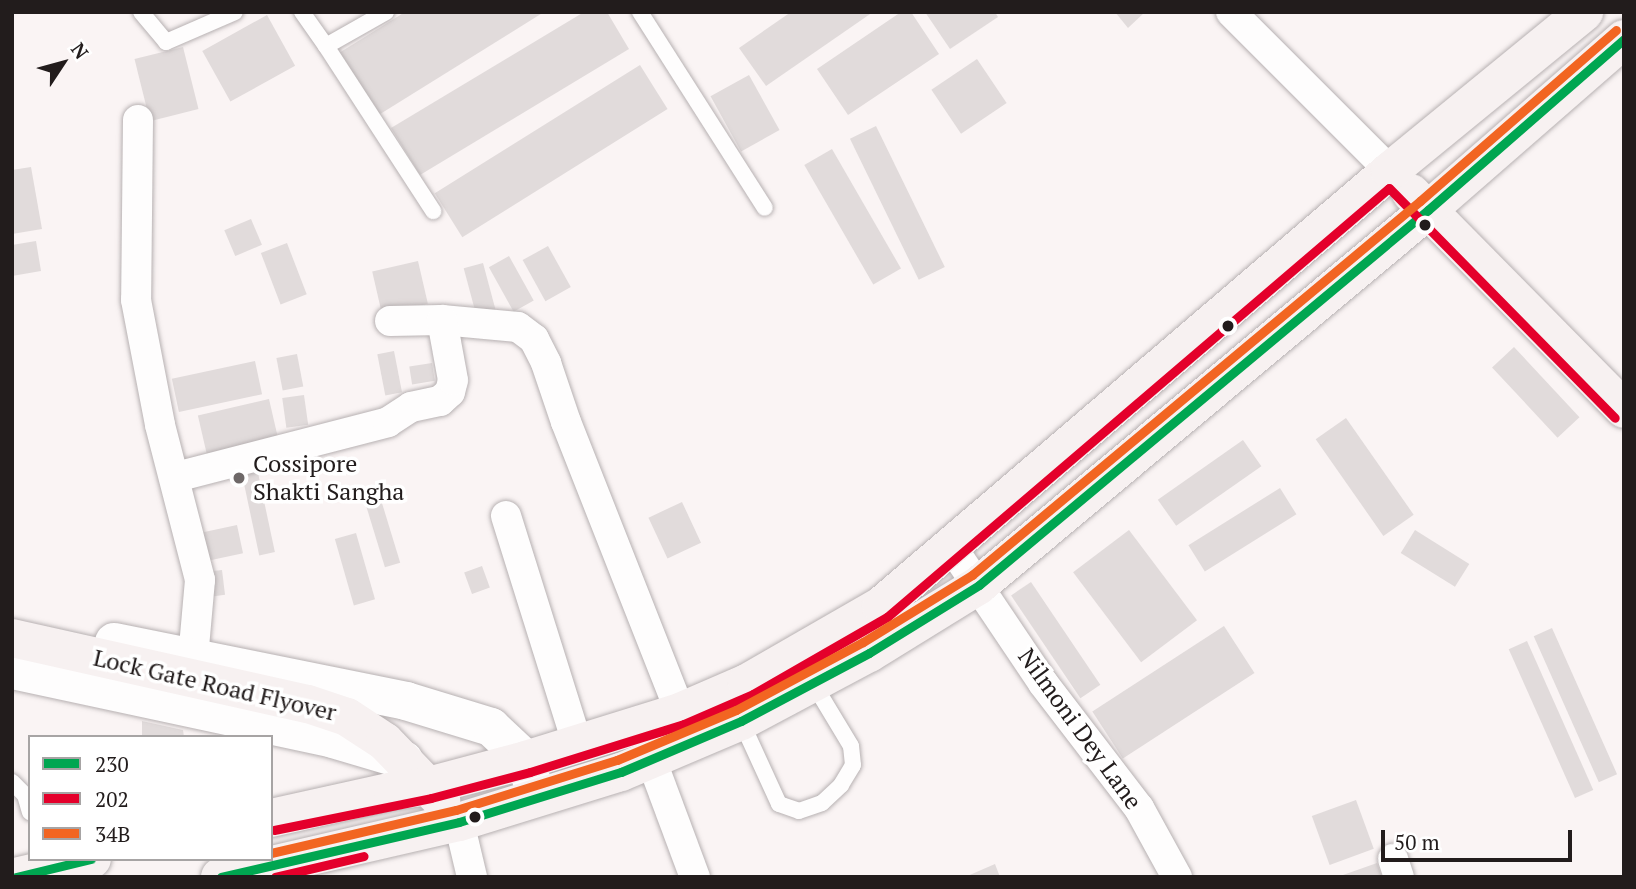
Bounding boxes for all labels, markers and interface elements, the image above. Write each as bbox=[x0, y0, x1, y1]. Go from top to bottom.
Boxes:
north arrow bbox=[28, 28, 98, 98]
text: N bbox=[66, 37, 95, 64]
unlabelled marker bbox=[1418, 218, 1432, 232]
unlabelled marker bbox=[1221, 319, 1235, 333]
place label: Cossipore Shakti Sangha bbox=[253, 450, 404, 506]
marker: Cossipore Shakti Sangha bbox=[231, 470, 247, 486]
street label: Lock Gate Road Flyover bbox=[91, 643, 339, 727]
street label: Nilmoni Dey Lane bbox=[1012, 643, 1148, 815]
legend bbox=[28, 735, 273, 861]
text: 230 bbox=[95, 750, 129, 778]
text: 202 bbox=[95, 785, 129, 813]
unlabelled marker bbox=[468, 810, 482, 824]
scale bar bbox=[1384, 816, 1575, 860]
text: 34B bbox=[95, 820, 130, 848]
text: 50 m bbox=[1394, 828, 1440, 856]

